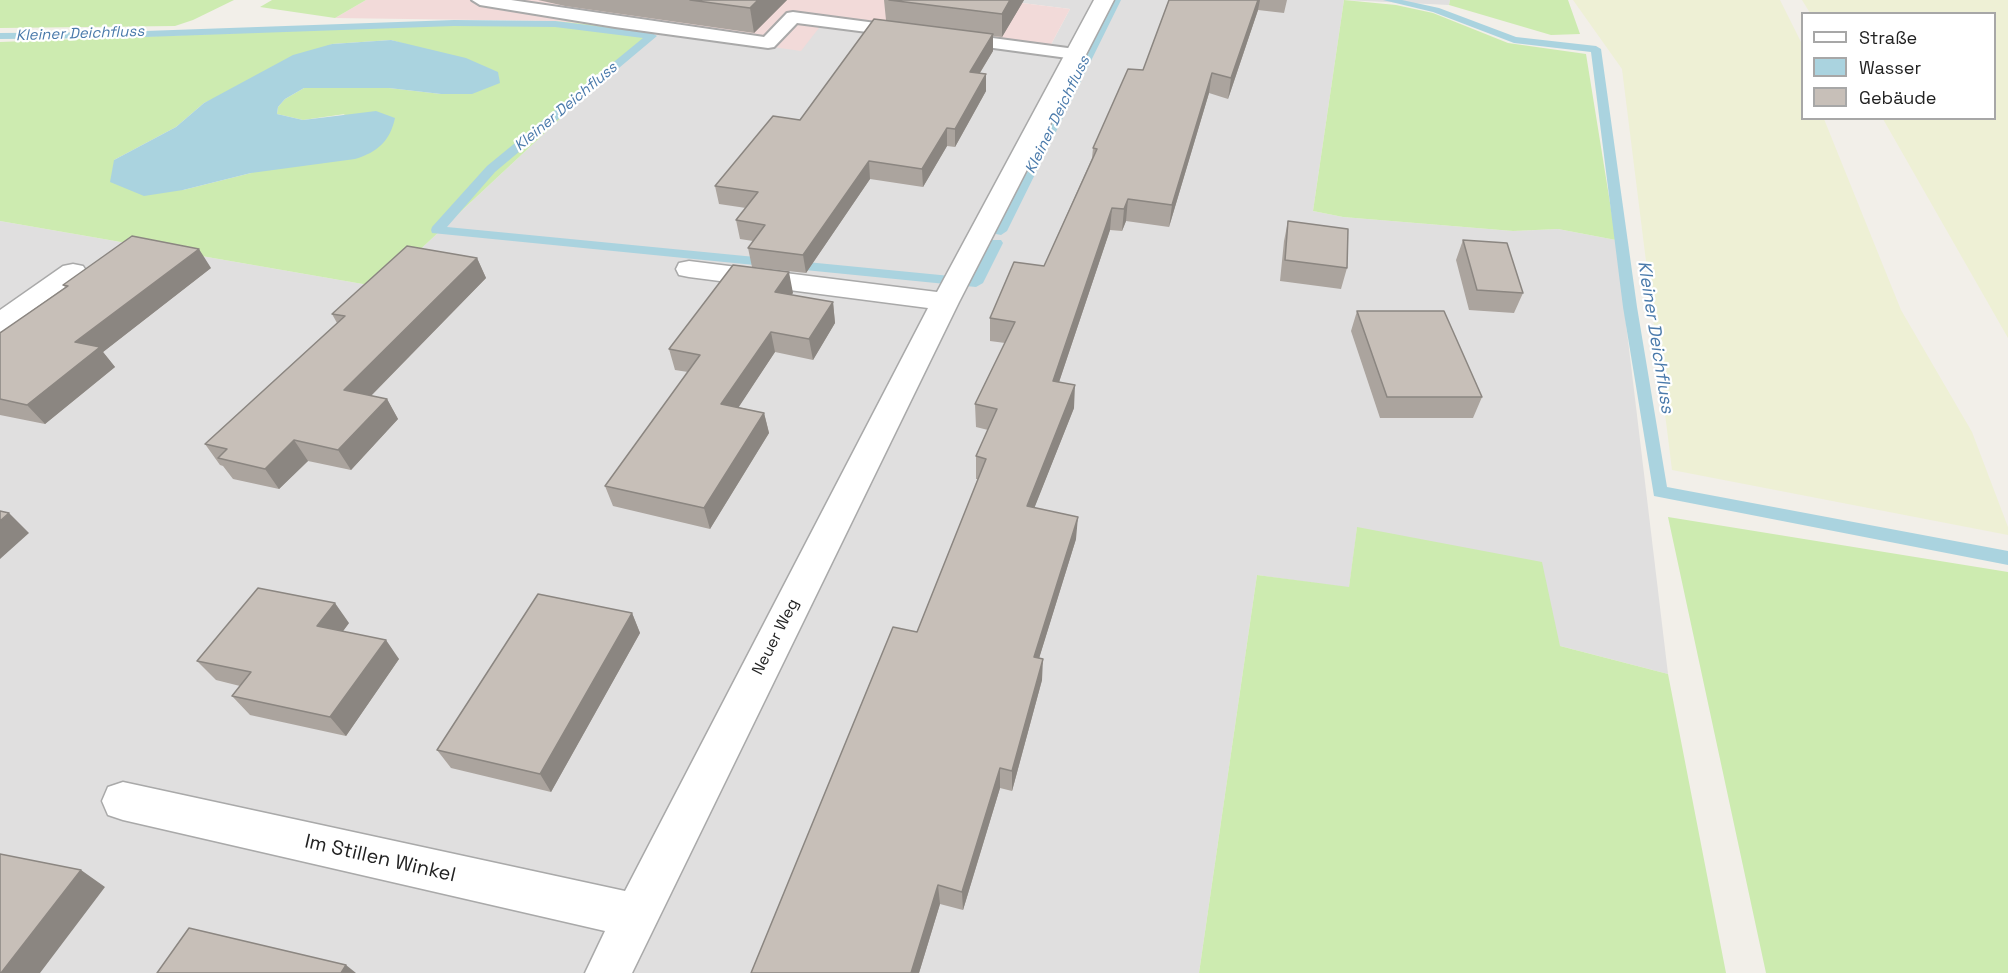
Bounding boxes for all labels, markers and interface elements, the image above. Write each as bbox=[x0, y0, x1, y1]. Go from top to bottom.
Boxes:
legend bbox=[1801, 12, 1996, 120]
water label: Kleiner Deichfluss bbox=[16, 23, 144, 45]
text: Straße bbox=[1859, 26, 1917, 49]
water label: Kleiner Deichfluss bbox=[1022, 53, 1094, 177]
text: Wasser bbox=[1859, 56, 1921, 79]
water label: Kleiner Deichfluss bbox=[511, 59, 621, 155]
text: Gebäude bbox=[1859, 86, 1937, 109]
water label: Kleiner Deichfluss bbox=[1632, 259, 1678, 415]
street label: Neuer Weg bbox=[749, 596, 803, 678]
street label: Im Stillen Winkel bbox=[302, 830, 458, 888]

